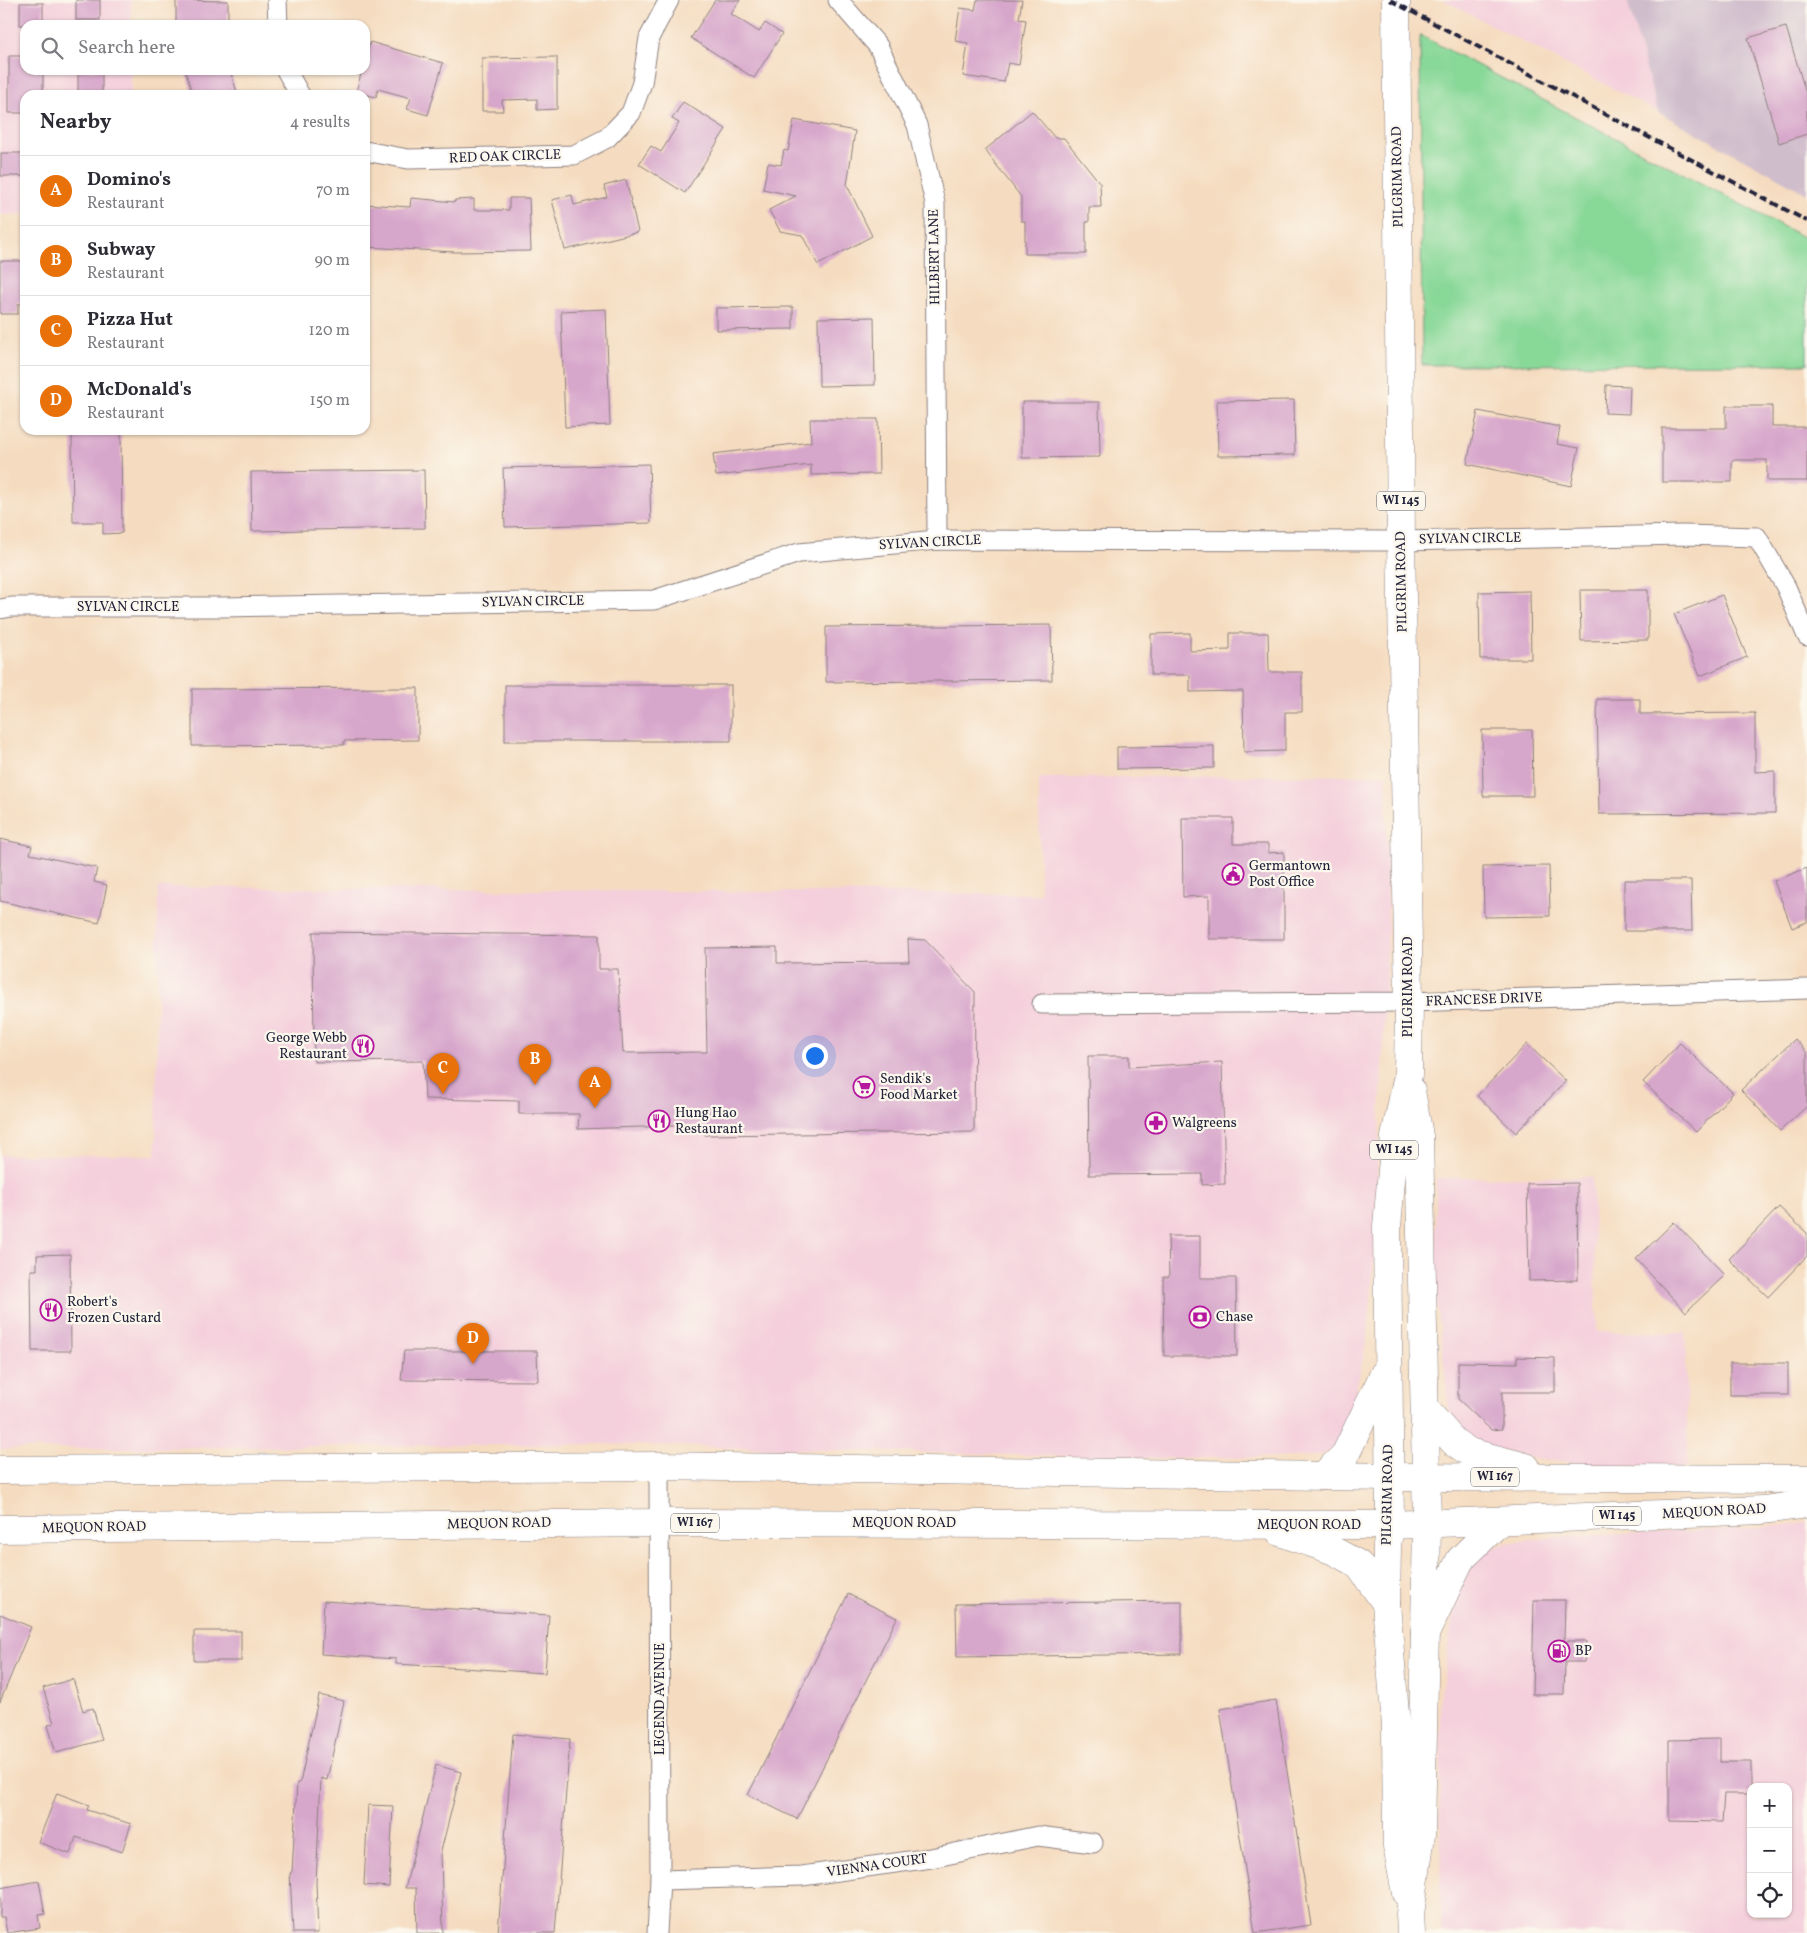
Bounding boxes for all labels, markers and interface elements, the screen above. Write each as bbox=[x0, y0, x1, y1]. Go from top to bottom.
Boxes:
search box bbox=[20, 20, 370, 75]
icon: search bbox=[38, 34, 66, 62]
text: Search here bbox=[78, 35, 175, 61]
text: Nearby bbox=[40, 108, 111, 137]
text: 4 results bbox=[290, 112, 350, 134]
street label: PILGRIM ROAD bbox=[1388, 126, 1408, 228]
street label: RED OAK CIRCLE bbox=[449, 146, 561, 168]
text: Domino's bbox=[87, 167, 171, 193]
text: A bbox=[50, 180, 62, 202]
text: 70 m bbox=[316, 180, 350, 202]
text: Restaurant bbox=[87, 193, 165, 215]
street label: HILBERT LANE bbox=[925, 209, 945, 305]
text: Subway bbox=[87, 237, 156, 263]
text: B bbox=[51, 250, 61, 272]
text: 90 m bbox=[314, 250, 350, 272]
text: Restaurant bbox=[87, 263, 165, 285]
text: Pizza Hut bbox=[87, 307, 173, 333]
text: C bbox=[51, 320, 61, 342]
text: 120 m bbox=[308, 320, 350, 342]
text: Restaurant bbox=[87, 333, 165, 355]
text: McDonald's bbox=[87, 377, 192, 403]
text: D bbox=[50, 390, 62, 412]
text: 150 m bbox=[309, 390, 350, 412]
text: Restaurant bbox=[87, 403, 165, 425]
road number: WI 145 bbox=[1377, 492, 1425, 511]
street label: SYLVAN CIRCLE bbox=[1418, 529, 1522, 549]
street label: SYLVAN CIRCLE bbox=[878, 531, 982, 555]
street label: PILGRIM ROAD bbox=[1392, 531, 1412, 633]
street label: SYLVAN CIRCLE bbox=[481, 592, 585, 612]
street label: SYLVAN CIRCLE bbox=[77, 598, 179, 617]
place label: Germantown Post Office bbox=[1249, 857, 1331, 892]
public building icon: Germantown Post Office bbox=[1221, 862, 1245, 886]
street label: PILGRIM ROAD bbox=[1399, 936, 1418, 1038]
street label: FRANCESE DRIVE bbox=[1425, 988, 1543, 1012]
place label: George Webb Restaurant bbox=[266, 1029, 347, 1064]
restaurant icon: George Webb Restaurant bbox=[351, 1034, 375, 1058]
your location bbox=[802, 1043, 828, 1069]
pin: B bbox=[519, 1044, 551, 1085]
pin: C bbox=[427, 1053, 459, 1094]
pin: A bbox=[579, 1067, 611, 1108]
place label: Sendik's Food Market bbox=[880, 1070, 958, 1105]
supermarket icon: Sendik's Food Market bbox=[852, 1075, 876, 1099]
place label: Hung Hao Restaurant bbox=[675, 1104, 743, 1139]
restaurant icon: Hung Hao Restaurant bbox=[647, 1109, 671, 1133]
pharmacy icon: Walgreens bbox=[1144, 1111, 1168, 1135]
place label: Walgreens bbox=[1172, 1114, 1237, 1133]
road number: WI 145 bbox=[1370, 1140, 1418, 1160]
place label: Robert's Frozen Custard bbox=[67, 1293, 161, 1328]
restaurant icon: Robert's Frozen Custard bbox=[39, 1298, 63, 1322]
bank icon: Chase bbox=[1188, 1305, 1212, 1329]
place label: Chase bbox=[1216, 1308, 1253, 1327]
pin: D bbox=[457, 1323, 489, 1364]
street label: PILGRIM ROAD bbox=[1378, 1444, 1398, 1546]
road number: WI 167 bbox=[1471, 1468, 1519, 1486]
street label: MEQUON ROAD bbox=[1661, 1500, 1767, 1524]
road number: WI 145 bbox=[1593, 1506, 1641, 1525]
street label: MEQUON ROAD bbox=[447, 1514, 551, 1534]
road number: WI 167 bbox=[671, 1514, 719, 1532]
street label: MEQUON ROAD bbox=[852, 1514, 956, 1533]
street label: MEQUON ROAD bbox=[1257, 1516, 1361, 1535]
street label: MEQUON ROAD bbox=[42, 1518, 146, 1538]
fuel station icon: BP bbox=[1547, 1639, 1571, 1663]
place label: BP bbox=[1575, 1642, 1592, 1661]
street label: LEGEND AVENUE bbox=[651, 1643, 670, 1755]
map controls bbox=[1747, 1783, 1792, 1918]
button: + bbox=[1747, 1783, 1792, 1828]
button: − bbox=[1747, 1828, 1792, 1873]
street label: VIENNA COURT bbox=[825, 1850, 929, 1882]
button: locate bbox=[1747, 1873, 1792, 1918]

